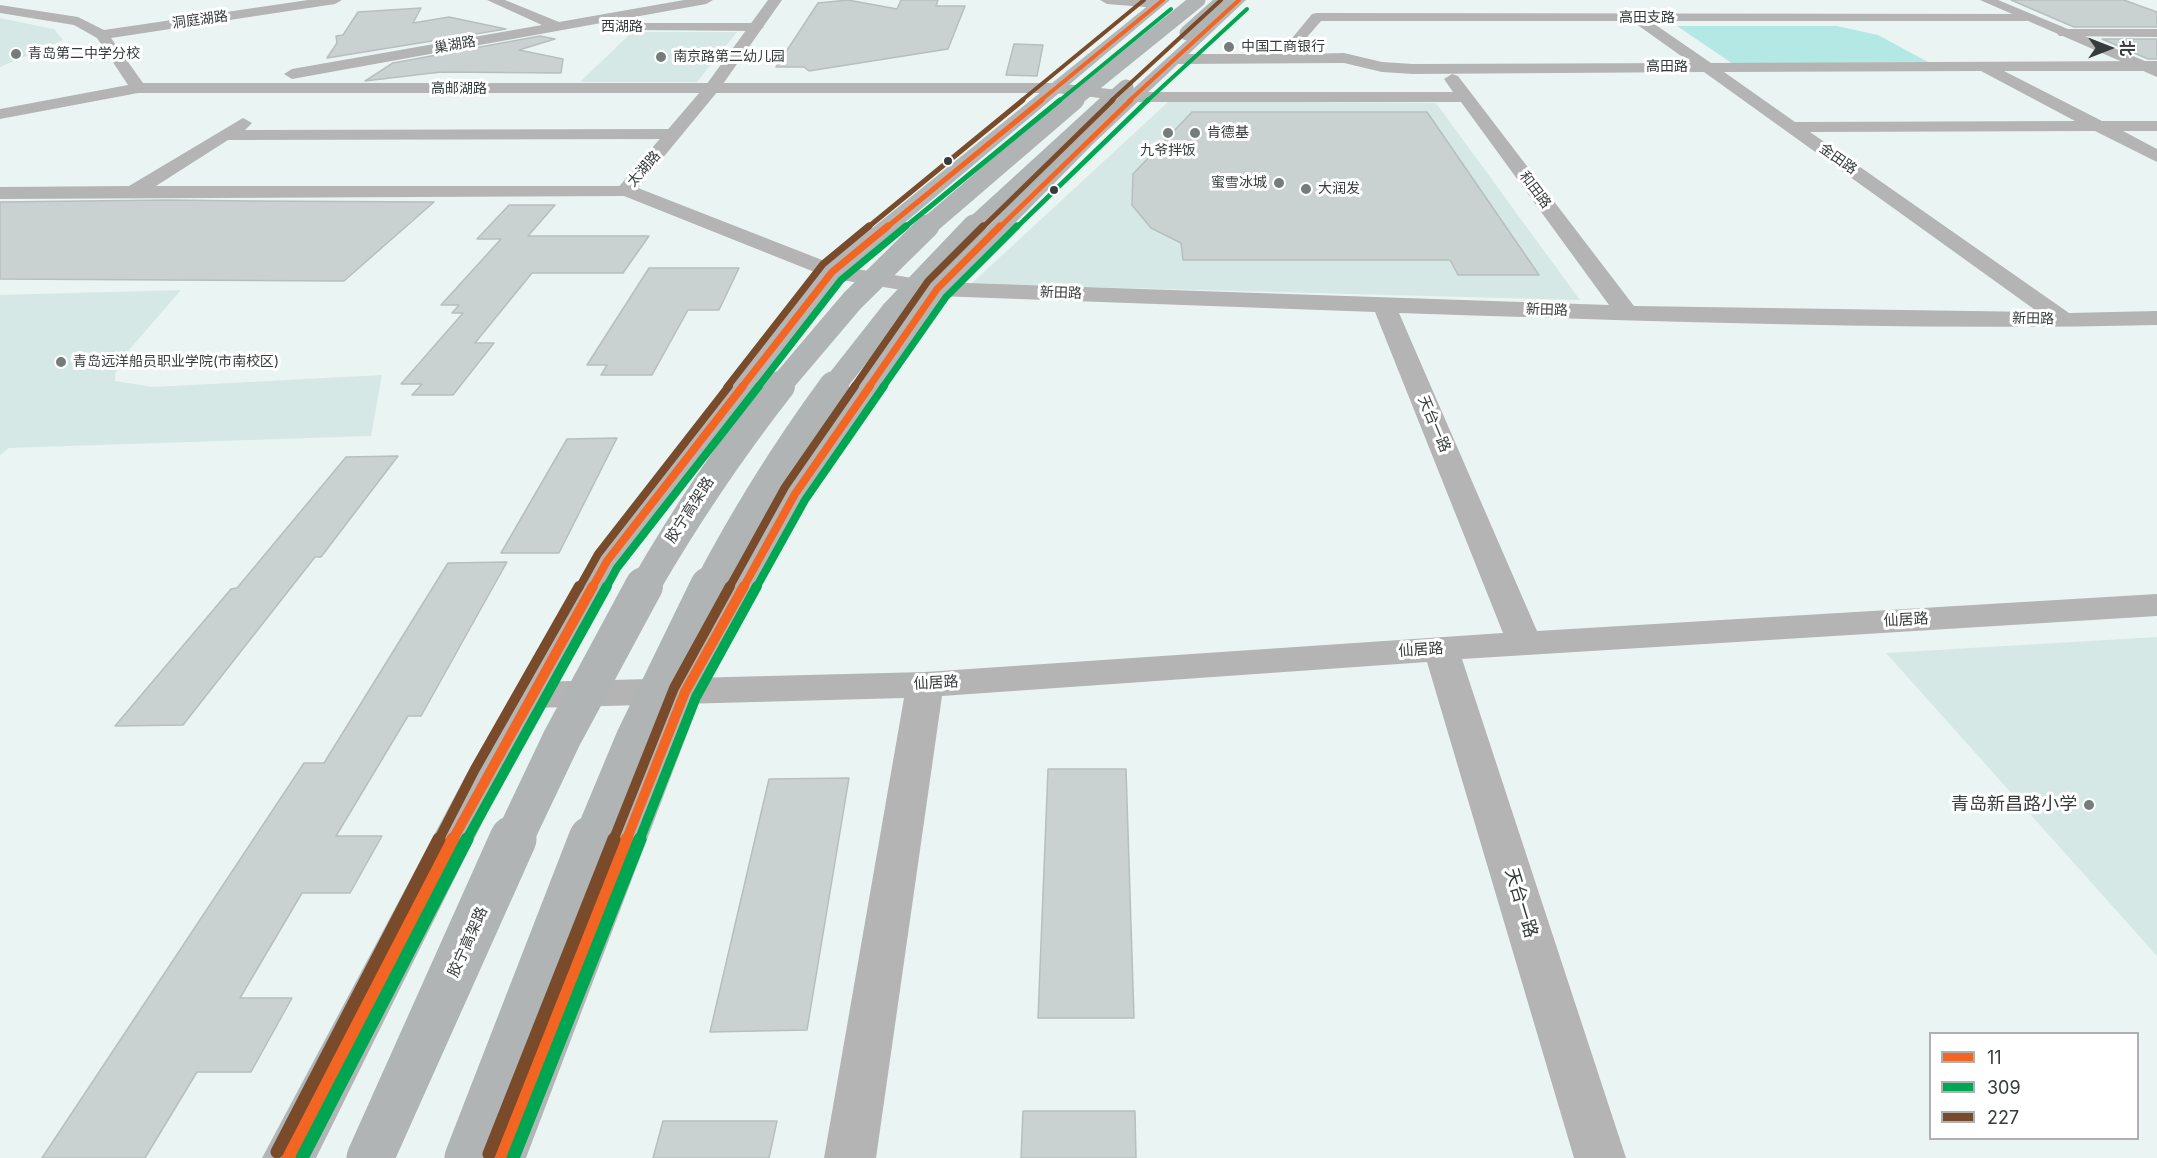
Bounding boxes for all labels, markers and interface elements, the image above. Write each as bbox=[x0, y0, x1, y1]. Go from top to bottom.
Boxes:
street label: 洞庭湖路 bbox=[171, 8, 229, 32]
street label: 高田支路 bbox=[1619, 10, 1675, 26]
north arrow bbox=[2079, 18, 2139, 78]
street label: 西湖路 bbox=[601, 19, 643, 35]
street label: 巢湖路 bbox=[433, 33, 477, 57]
place label: 中国工商银行 bbox=[1241, 39, 1325, 55]
marker: 中国工商银行 bbox=[1222, 40, 1236, 54]
text: 北 bbox=[2117, 40, 2137, 56]
place label: 青岛第二中学分校 bbox=[28, 46, 140, 62]
marker: 青岛第二中学分校 bbox=[9, 47, 23, 61]
place label: 南京路第二幼儿园 bbox=[673, 49, 785, 65]
marker: 南京路第二幼儿园 bbox=[654, 50, 668, 64]
street label: 高田路 bbox=[1646, 59, 1688, 75]
street label: 高邮湖路 bbox=[431, 81, 487, 97]
place label: 肯德基 bbox=[1207, 125, 1249, 141]
marker: 九爷拌饭 bbox=[1161, 126, 1175, 140]
marker: 肯德基 bbox=[1188, 126, 1202, 140]
street label: 金田路 bbox=[1816, 140, 1860, 178]
place label: 九爷拌饭 bbox=[1140, 143, 1196, 159]
street label: 太湖路 bbox=[624, 148, 664, 190]
unlabelled marker bbox=[942, 155, 954, 167]
street label: 和田路 bbox=[1516, 168, 1554, 212]
place label: 蜜雪冰城 bbox=[1211, 175, 1267, 191]
marker: 蜜雪冰城 bbox=[1272, 176, 1286, 190]
place label: 大润发 bbox=[1318, 181, 1360, 197]
marker: 大润发 bbox=[1299, 182, 1313, 196]
unlabelled marker bbox=[1048, 184, 1060, 196]
street label: 新田路 bbox=[1040, 284, 1082, 302]
street label: 新田路 bbox=[1526, 301, 1568, 319]
street label: 新田路 bbox=[2012, 310, 2054, 328]
place label: 青岛远洋船员职业学院(市南校区) bbox=[73, 354, 279, 370]
marker: 青岛远洋船员职业学院(市南校区) bbox=[54, 355, 68, 369]
street label: 天台一路 bbox=[1414, 393, 1454, 455]
street label: 胶宁高架路 bbox=[662, 474, 718, 546]
street label: 仙居路 bbox=[1883, 610, 1929, 630]
street label: 仙居路 bbox=[1398, 639, 1444, 661]
street label: 仙居路 bbox=[913, 673, 959, 693]
place label: 青岛新昌路小学 bbox=[1951, 794, 2077, 816]
marker: 青岛新昌路小学 bbox=[2082, 798, 2096, 812]
street label: 天台一路 bbox=[1500, 865, 1542, 941]
street label: 胶宁高架路 bbox=[445, 904, 491, 980]
legend bbox=[1929, 1032, 2139, 1140]
text: 11 bbox=[1987, 1047, 2002, 1068]
text: 309 bbox=[1987, 1077, 2021, 1098]
text: 227 bbox=[1987, 1107, 2019, 1128]

